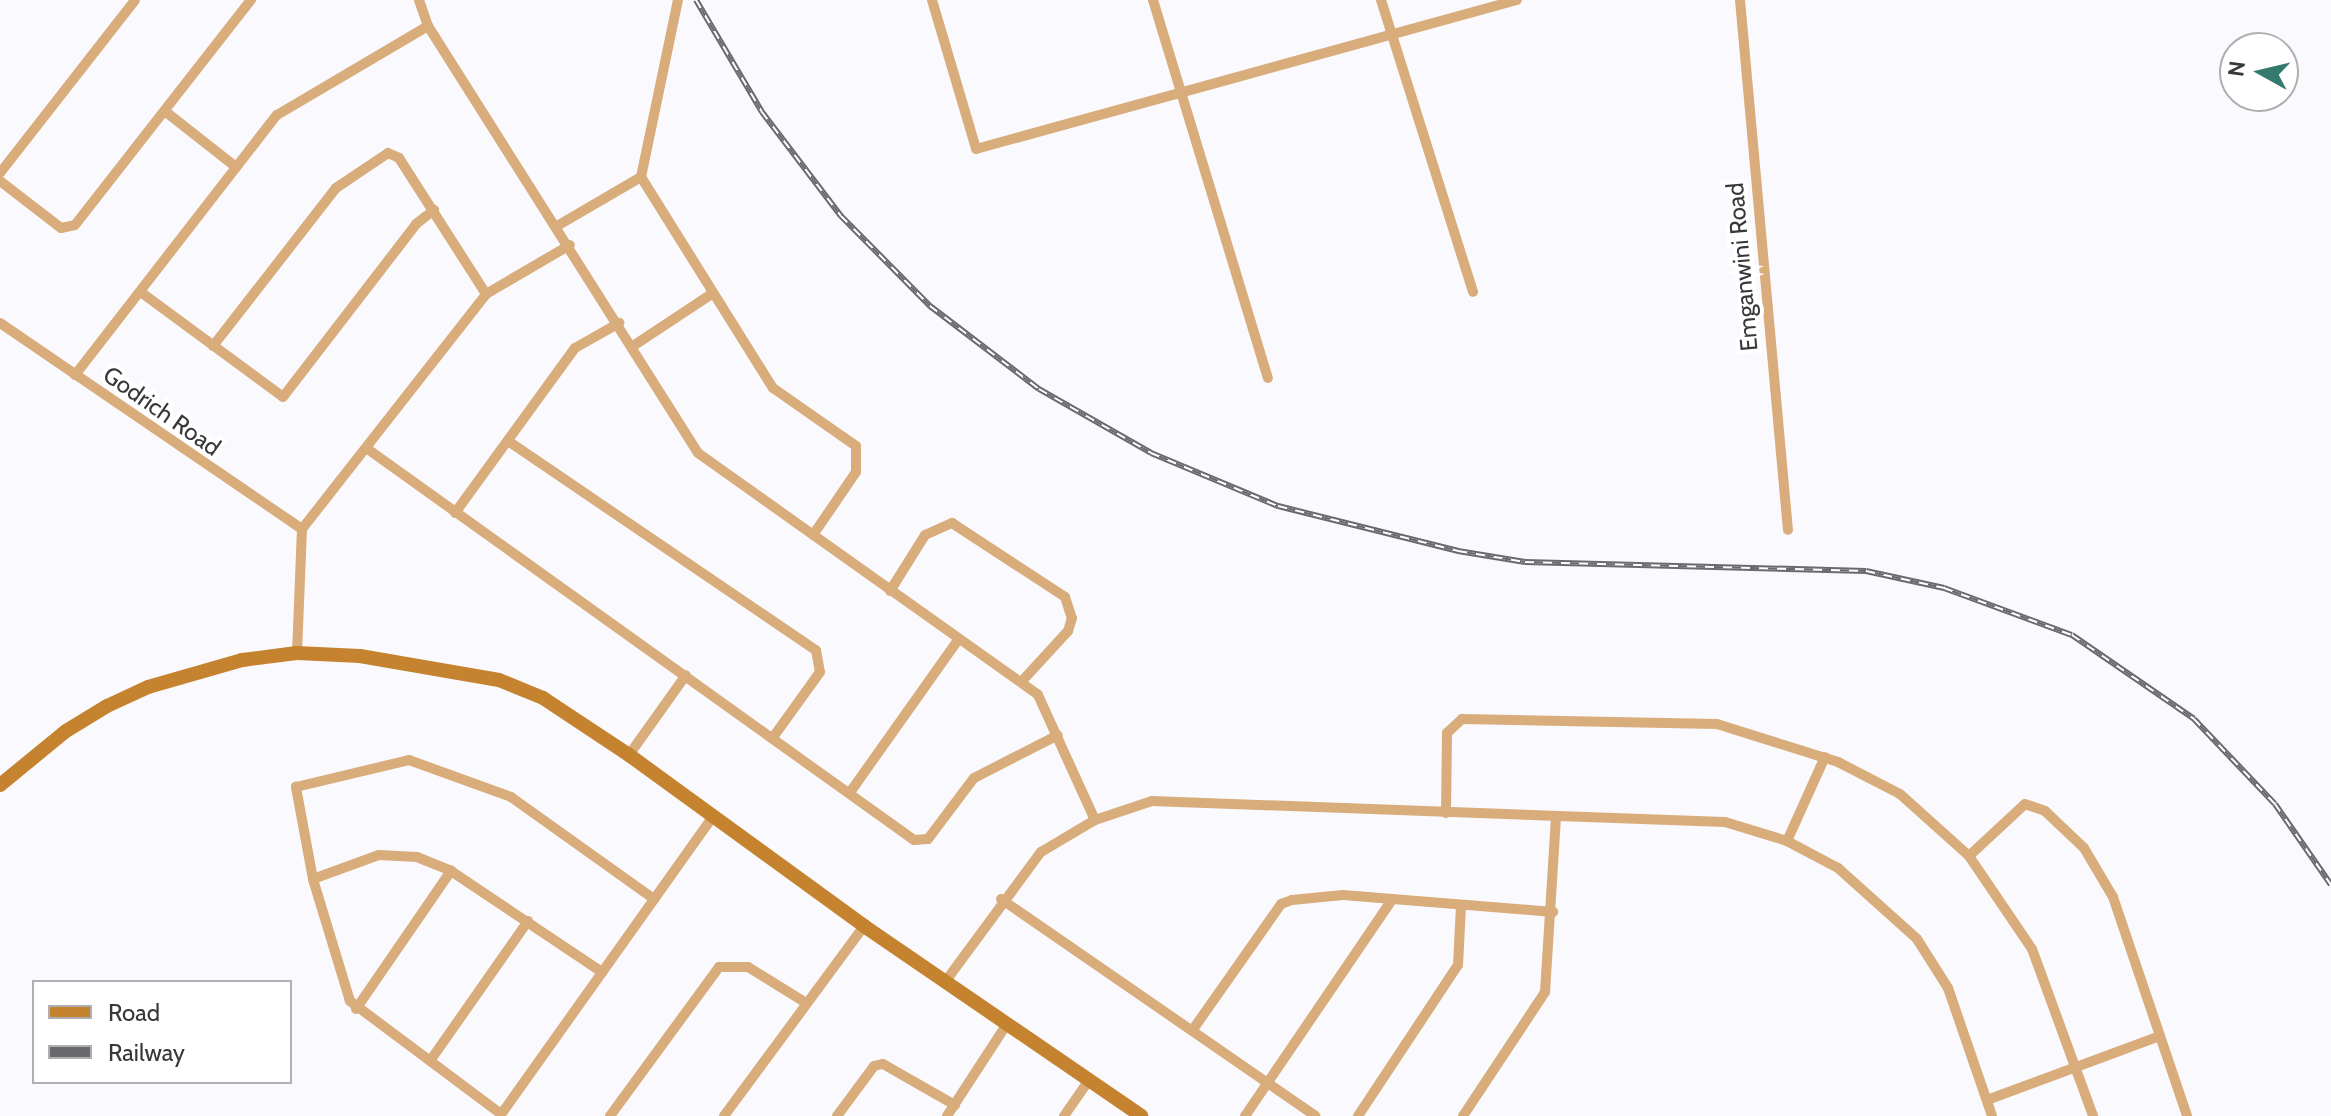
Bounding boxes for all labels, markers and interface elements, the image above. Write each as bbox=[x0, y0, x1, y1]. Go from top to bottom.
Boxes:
north arrow bbox=[2219, 32, 2299, 112]
text: N bbox=[2222, 59, 2251, 78]
street label: Emganwini Road bbox=[1720, 181, 1764, 353]
street label: Godrich Road bbox=[98, 360, 226, 462]
legend bbox=[32, 980, 292, 1084]
text: Road bbox=[108, 998, 160, 1027]
text: Railway bbox=[108, 1038, 185, 1067]

